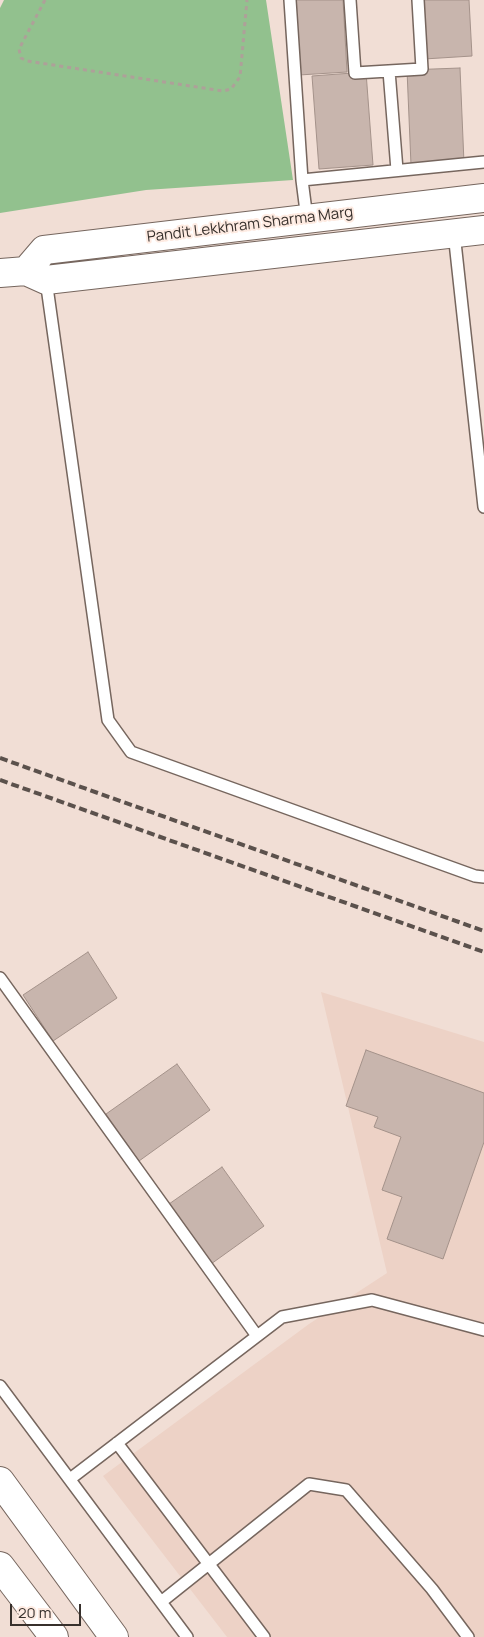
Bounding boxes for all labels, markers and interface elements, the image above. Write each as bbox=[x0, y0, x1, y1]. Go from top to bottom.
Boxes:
street label: Pandit Lekkhram Sharma Marg bbox=[146, 203, 354, 247]
scale bar bbox=[12, 1594, 84, 1626]
text: 20 m bbox=[18, 1602, 51, 1623]

